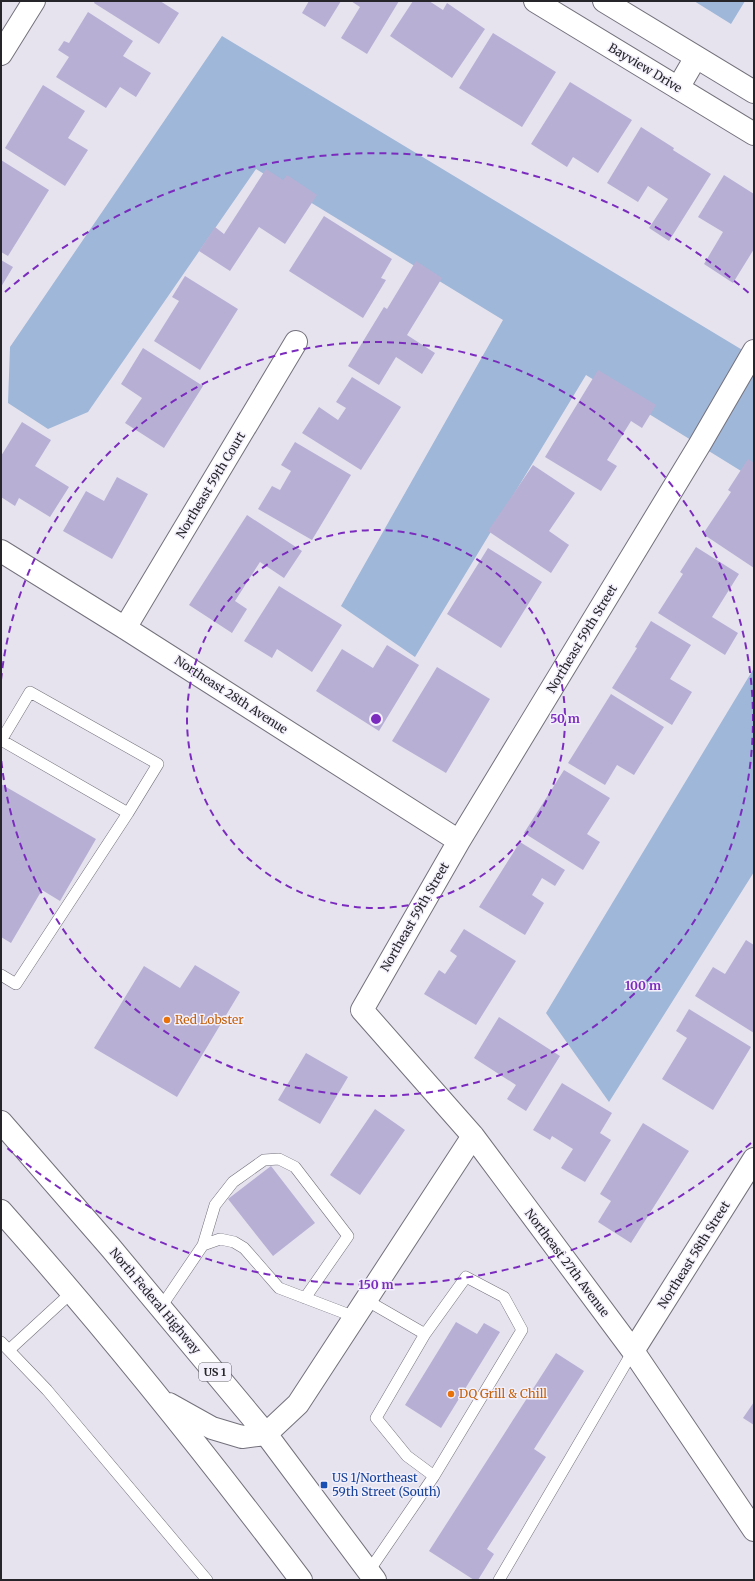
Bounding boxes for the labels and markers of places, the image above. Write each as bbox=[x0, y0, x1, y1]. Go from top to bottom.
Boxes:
centre of rings bbox=[369, 712, 383, 726]
place label: Red Lobster bbox=[175, 1012, 244, 1027]
marker: Red Lobster bbox=[162, 1015, 172, 1025]
place label: DQ Grill & Chill bbox=[459, 1386, 547, 1401]
marker: DQ Grill & Chill bbox=[446, 1389, 456, 1399]
place label: US 1/Northeast 59th Street (South) bbox=[332, 1470, 441, 1499]
marker: US 1/Northeast 59th Street (South) bbox=[319, 1480, 329, 1490]

